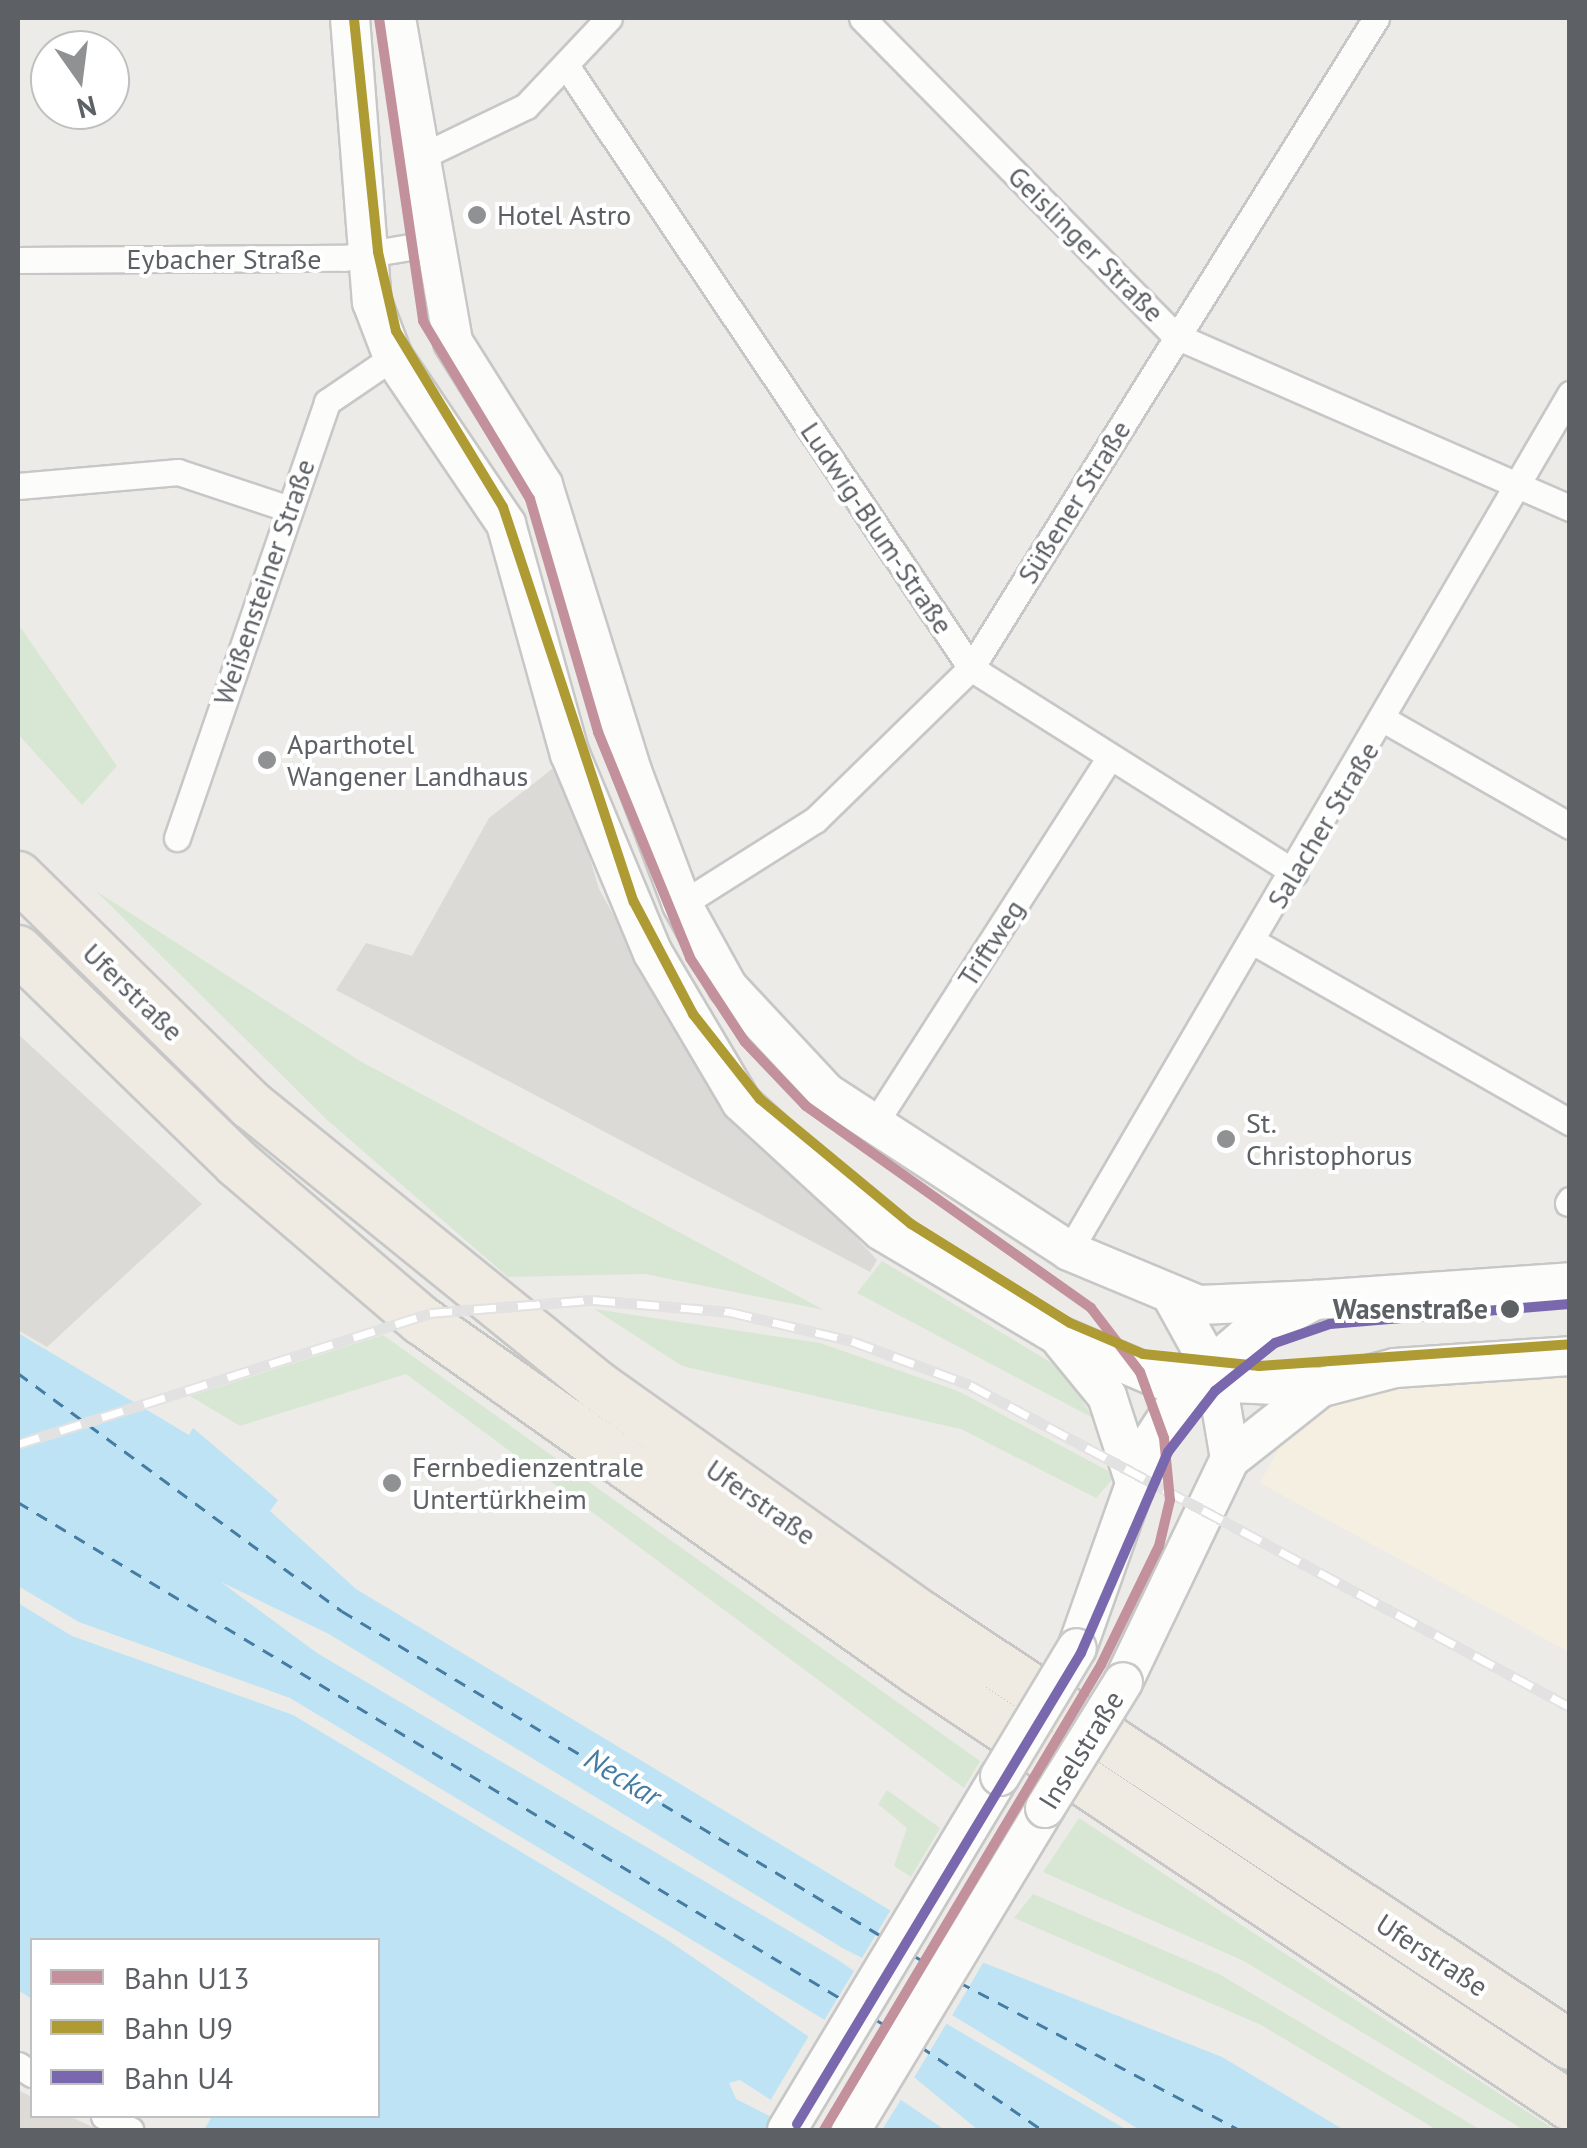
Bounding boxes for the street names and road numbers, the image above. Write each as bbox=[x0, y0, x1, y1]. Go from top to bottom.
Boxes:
street label: Geislinger Straße bbox=[1001, 159, 1171, 329]
street label: Eybacher Straße bbox=[127, 242, 321, 276]
street label: Süßener Straße bbox=[1011, 414, 1137, 590]
street label: Ludwig-Blum-Straße bbox=[794, 416, 960, 640]
street label: Weißensteiner Straße bbox=[206, 455, 322, 709]
street label: Salacher Straße bbox=[1260, 736, 1386, 914]
street label: Triftweg bbox=[951, 893, 1031, 993]
street label: Uferstraße bbox=[76, 936, 190, 1048]
street label: Uferstraße bbox=[700, 1452, 822, 1552]
street label: Inselstraße bbox=[1031, 1685, 1131, 1815]
street label: Uferstraße bbox=[1370, 1907, 1494, 2003]

